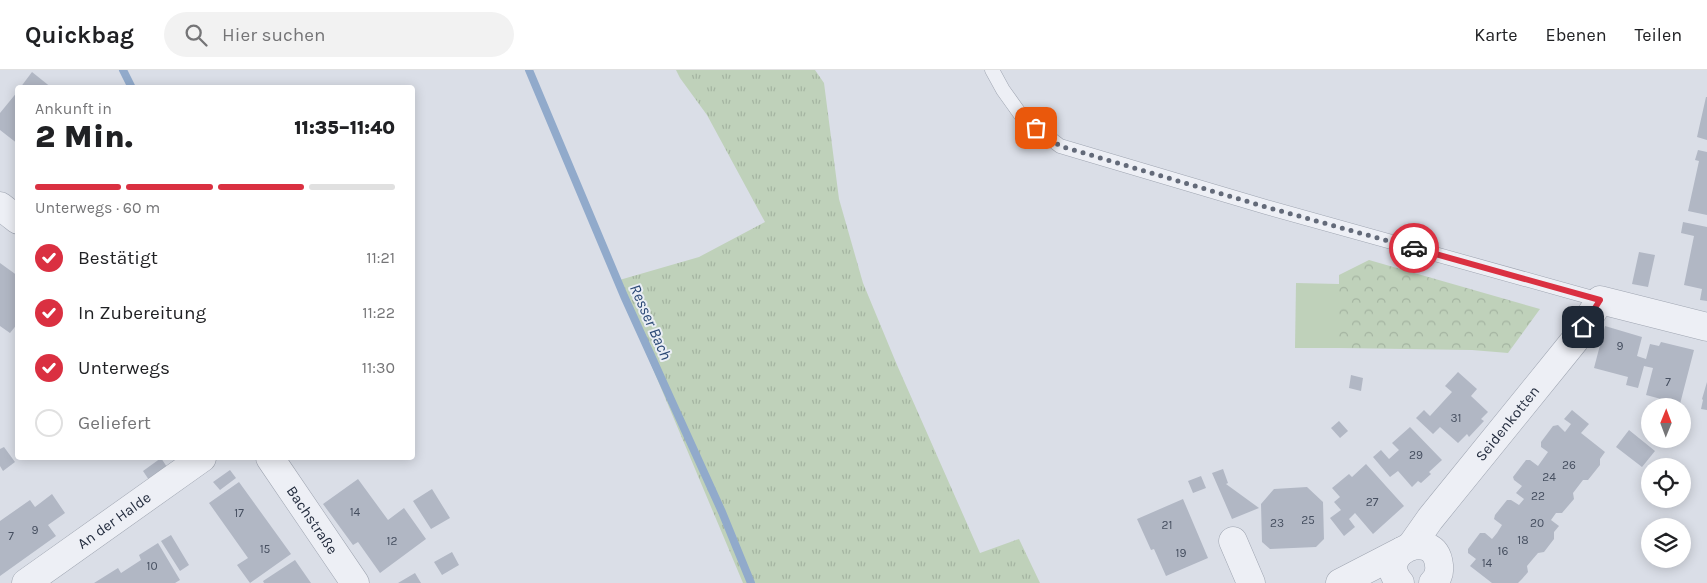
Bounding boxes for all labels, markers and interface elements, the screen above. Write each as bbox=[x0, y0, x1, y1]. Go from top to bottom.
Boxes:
search box bbox=[164, 12, 514, 57]
text: Quickbag bbox=[25, 21, 134, 49]
icon: search bbox=[182, 21, 210, 49]
text: Hier suchen bbox=[222, 24, 326, 46]
text: Karte bbox=[1474, 24, 1518, 46]
text: Ebenen bbox=[1546, 24, 1607, 46]
text: Teilen bbox=[1635, 24, 1682, 46]
text: Ankunft in bbox=[35, 99, 112, 118]
pin bbox=[1015, 107, 1057, 149]
icon: bag bbox=[1022, 114, 1050, 142]
text: 11:35–11:40 bbox=[294, 117, 395, 139]
text: 2 Min. bbox=[35, 118, 133, 155]
text: Unterwegs · 60 m bbox=[35, 198, 160, 217]
courier bbox=[1389, 223, 1439, 273]
icon: car bbox=[1400, 234, 1428, 262]
icon: check bbox=[35, 244, 63, 272]
text: Bestätigt bbox=[78, 247, 158, 269]
text: 11:21 bbox=[366, 248, 395, 267]
water label: Resser Bach bbox=[626, 281, 676, 363]
icon: check bbox=[35, 299, 63, 327]
text: In Zubereitung bbox=[78, 302, 206, 324]
text: 11:22 bbox=[362, 303, 395, 322]
pin bbox=[1562, 306, 1604, 348]
icon: home bbox=[1569, 313, 1597, 341]
house number: 9 bbox=[1617, 339, 1624, 353]
icon: check bbox=[35, 354, 63, 382]
text: Unterwegs bbox=[78, 357, 170, 379]
text: 11:30 bbox=[362, 358, 395, 377]
house number: 7 bbox=[1665, 375, 1671, 389]
street label: Seidenkotten bbox=[1472, 382, 1543, 465]
north arrow bbox=[1641, 398, 1691, 448]
map controls bbox=[1641, 398, 1691, 568]
house number: 31 bbox=[1450, 411, 1462, 425]
text: Geliefert bbox=[78, 412, 151, 434]
house number: 29 bbox=[1409, 448, 1423, 462]
house number: 26 bbox=[1562, 458, 1576, 472]
button: locate bbox=[1641, 458, 1691, 508]
house number: 24 bbox=[1542, 470, 1556, 484]
street label: Bachstraße bbox=[283, 482, 342, 558]
street label: An der Halde bbox=[74, 488, 154, 553]
house number: 22 bbox=[1531, 489, 1545, 503]
house number: 27 bbox=[1366, 495, 1379, 509]
house number: 14 bbox=[350, 505, 361, 519]
house number: 17 bbox=[234, 506, 244, 520]
house number: 25 bbox=[1301, 513, 1315, 527]
house number: 23 bbox=[1270, 516, 1284, 530]
house number: 20 bbox=[1530, 516, 1544, 530]
house number: 21 bbox=[1162, 518, 1172, 532]
button: layers bbox=[1641, 518, 1691, 568]
house number: 9 bbox=[32, 523, 39, 537]
house number: 7 bbox=[8, 529, 14, 543]
house number: 18 bbox=[1517, 533, 1529, 547]
house number: 12 bbox=[387, 534, 398, 548]
house number: 15 bbox=[260, 542, 271, 556]
house number: 16 bbox=[1498, 544, 1509, 558]
house number: 19 bbox=[1176, 546, 1186, 560]
house number: 14 bbox=[1482, 556, 1493, 570]
house number: 10 bbox=[146, 559, 158, 573]

